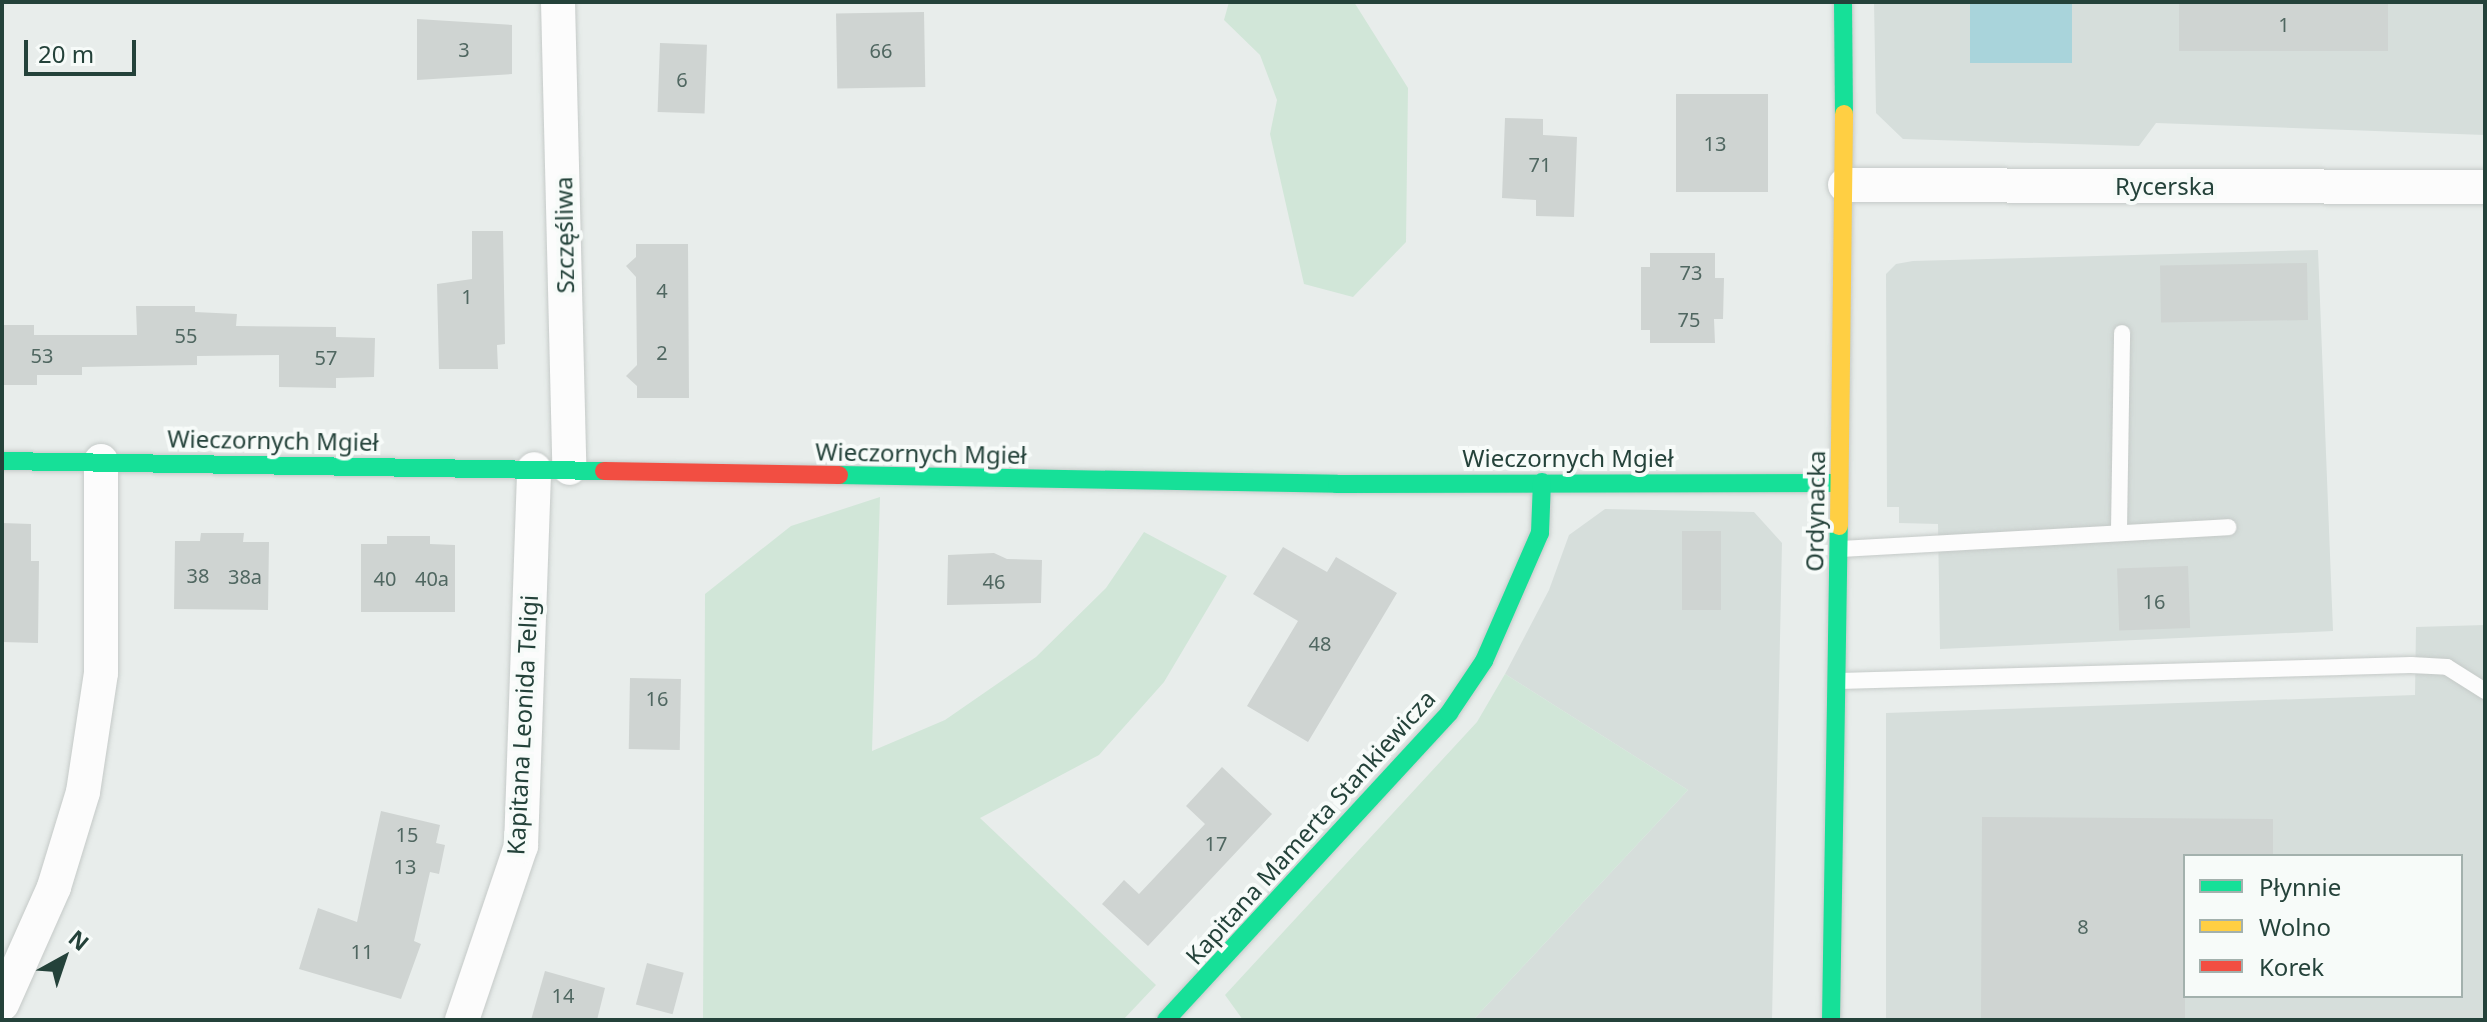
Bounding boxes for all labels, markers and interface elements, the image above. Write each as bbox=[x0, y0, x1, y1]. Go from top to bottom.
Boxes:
house number: 1 bbox=[2278, 12, 2290, 36]
scale bar bbox=[28, 24, 140, 74]
text: 20 m bbox=[38, 37, 94, 70]
house number: 3 bbox=[458, 37, 470, 61]
house number: 66 bbox=[870, 38, 892, 62]
house number: 6 bbox=[676, 67, 688, 91]
house number: 13 bbox=[1704, 131, 1726, 155]
house number: 71 bbox=[1529, 152, 1551, 176]
street label: Rycerska bbox=[2115, 172, 2215, 200]
street label: Szczęśliwa bbox=[549, 176, 579, 294]
house number: 73 bbox=[1680, 260, 1702, 284]
house number: 4 bbox=[656, 278, 668, 302]
house number: 1 bbox=[461, 284, 473, 308]
house number: 75 bbox=[1678, 307, 1700, 331]
house number: 55 bbox=[175, 323, 197, 347]
house number: 2 bbox=[656, 340, 668, 364]
house number: 53 bbox=[31, 343, 53, 367]
house number: 57 bbox=[315, 345, 337, 369]
street label: Wieczornych Mgieł bbox=[167, 424, 379, 456]
street label: Wieczornych Mgieł bbox=[815, 437, 1027, 469]
street label: Wieczornych Mgieł bbox=[1462, 444, 1674, 472]
street label: Ordynacka bbox=[1800, 450, 1830, 572]
house number: 38 bbox=[187, 563, 209, 587]
house number: 38a bbox=[228, 564, 262, 588]
house number: 40 bbox=[374, 566, 396, 590]
house number: 40a bbox=[415, 566, 449, 590]
house number: 46 bbox=[983, 569, 1005, 593]
house number: 16 bbox=[2143, 589, 2165, 613]
street label: Kapitana Leonida Teligi bbox=[501, 594, 543, 856]
house number: 48 bbox=[1309, 631, 1331, 655]
street label: Kapitana Mamerta Stankiewicza bbox=[1179, 684, 1441, 970]
house number: 16 bbox=[646, 686, 668, 710]
house number: 15 bbox=[396, 822, 418, 846]
house number: 17 bbox=[1205, 831, 1227, 855]
house number: 13 bbox=[394, 854, 416, 878]
legend bbox=[2183, 854, 2463, 998]
text: Płynnie bbox=[2259, 870, 2341, 903]
text: Wolno bbox=[2259, 910, 2331, 943]
house number: 8 bbox=[2077, 914, 2089, 938]
north arrow bbox=[24, 918, 104, 998]
text: N bbox=[63, 922, 96, 957]
house number: 11 bbox=[351, 939, 373, 963]
text: Korek bbox=[2259, 950, 2324, 983]
house number: 14 bbox=[552, 983, 574, 1007]

